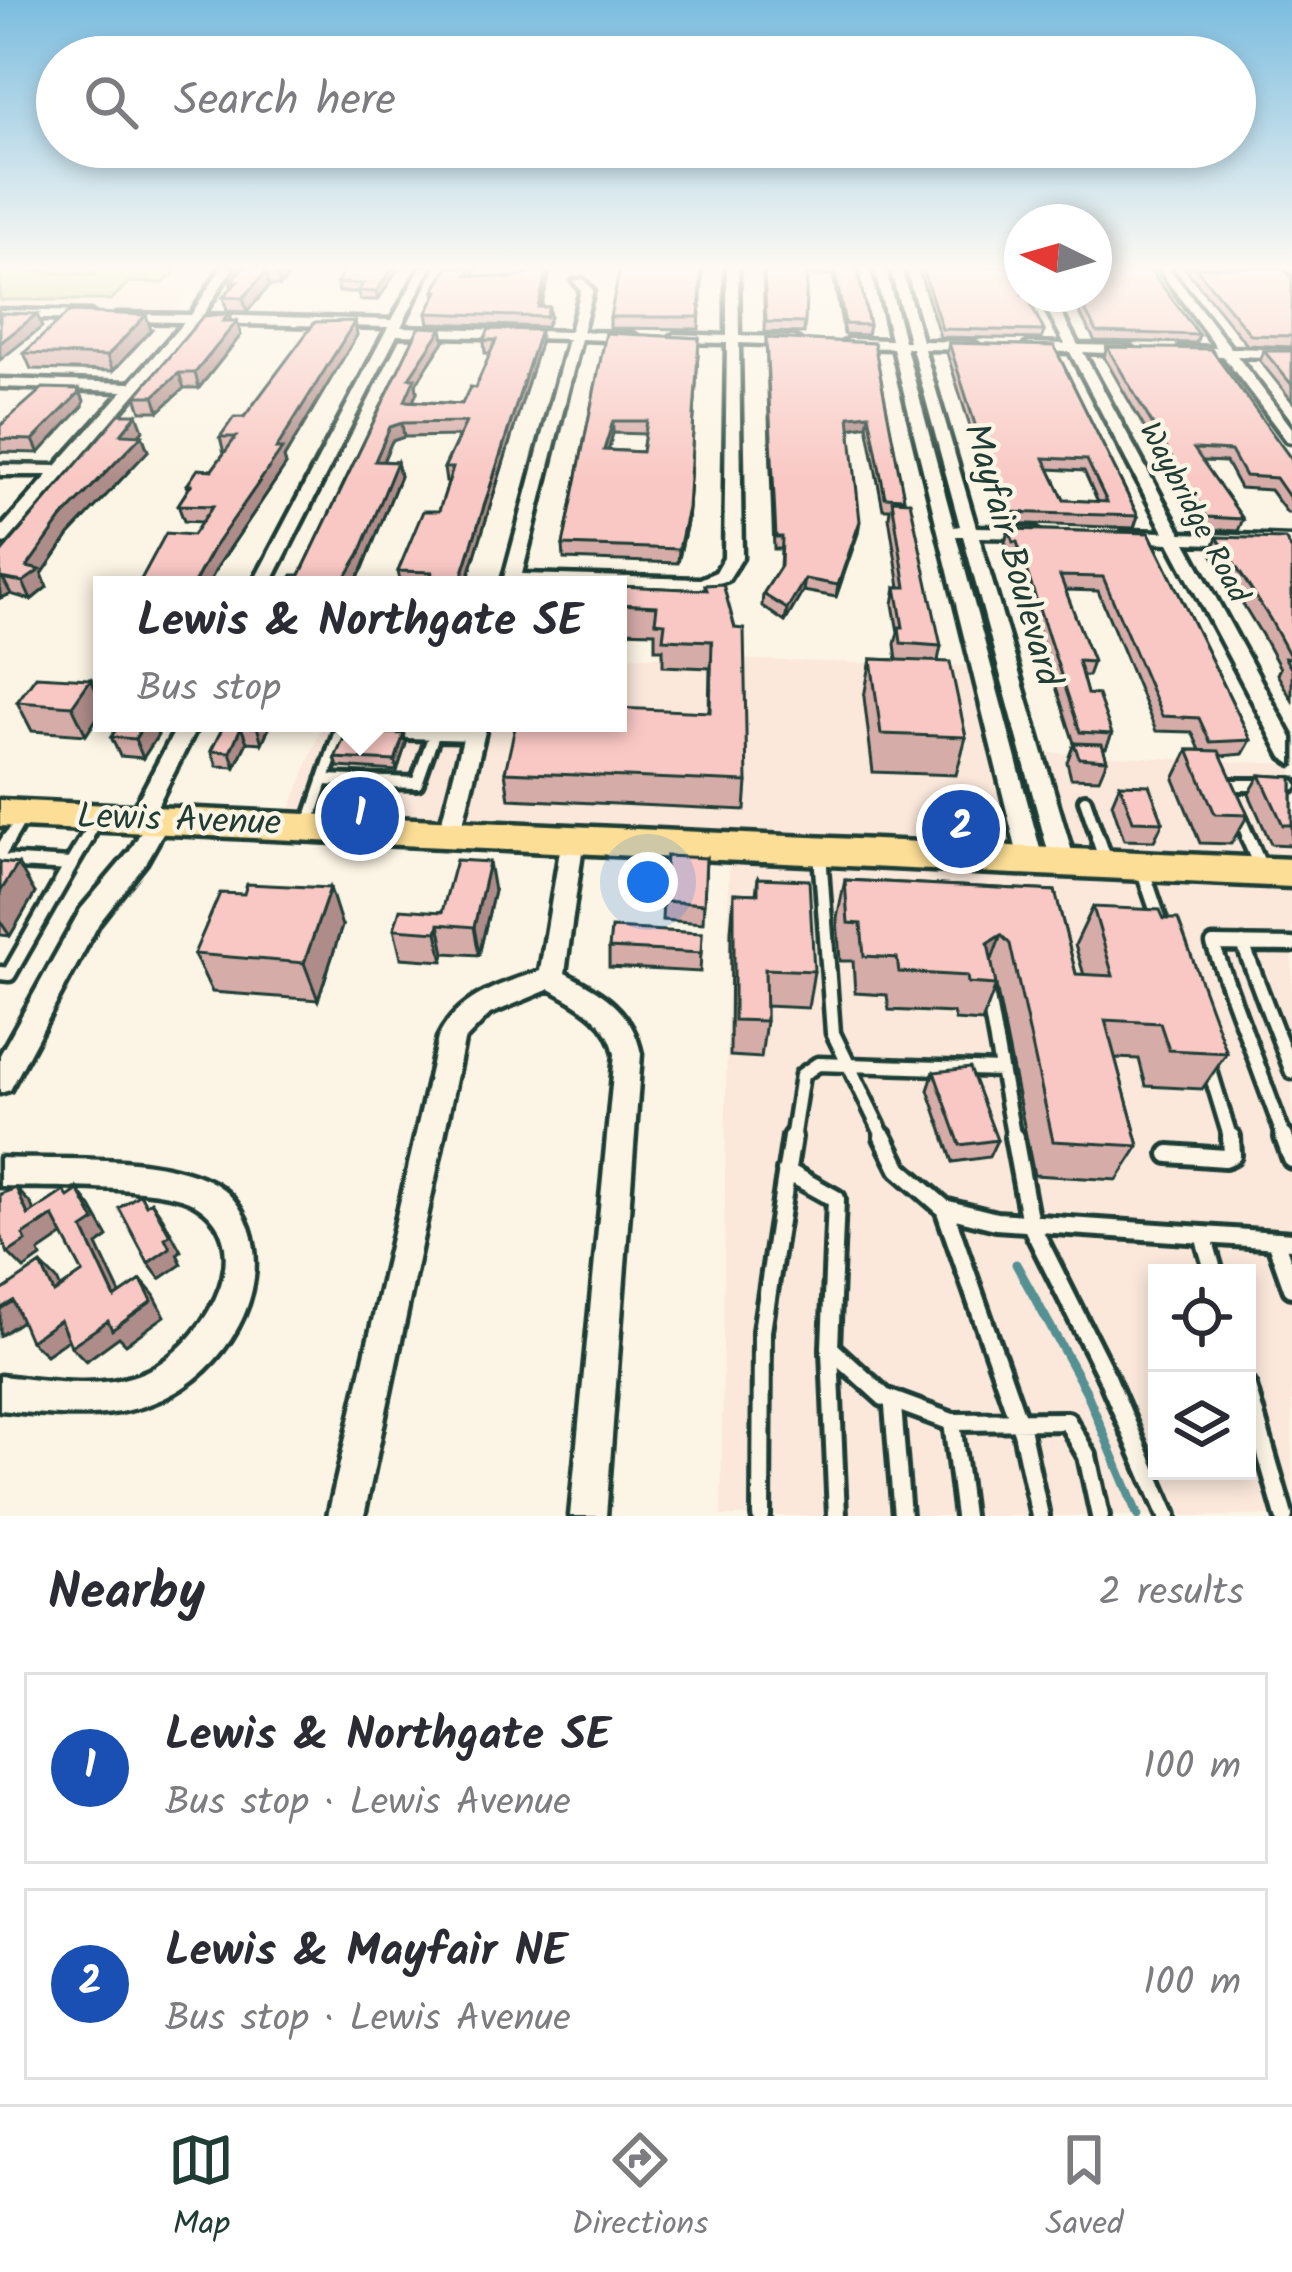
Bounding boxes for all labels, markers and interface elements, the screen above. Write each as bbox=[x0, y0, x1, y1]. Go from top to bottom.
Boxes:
search box bbox=[36, 36, 1256, 168]
text: Search here bbox=[174, 66, 396, 138]
icon: search bbox=[78, 69, 144, 135]
north arrow bbox=[1004, 204, 1112, 312]
street label: Waybridge Road bbox=[1125, 414, 1261, 613]
street label: Mayfair Boulevard bbox=[946, 417, 1076, 694]
popup bbox=[93, 576, 627, 732]
text: Lewis & Northgate SE bbox=[137, 587, 583, 659]
text: Bus stop bbox=[137, 659, 281, 721]
pin: 1 bbox=[321, 771, 399, 861]
pin: 2 bbox=[922, 784, 1000, 874]
street label: Lewis Avenue bbox=[76, 789, 282, 853]
your location bbox=[618, 852, 678, 912]
map controls bbox=[1148, 1264, 1256, 1480]
button: locate bbox=[1148, 1264, 1256, 1372]
button: layers bbox=[1148, 1372, 1256, 1480]
text: Nearby bbox=[48, 1554, 205, 1635]
text: 2 results bbox=[1099, 1563, 1244, 1625]
text: Lewis & Northgate SE bbox=[165, 1701, 611, 1773]
text: 1 bbox=[84, 1737, 96, 1799]
text: 100 m bbox=[1143, 1737, 1241, 1799]
text: Bus stop · Lewis Avenue bbox=[165, 1773, 571, 1835]
text: Lewis & Mayfair NE bbox=[165, 1917, 568, 1989]
text: 2 bbox=[79, 1953, 101, 2015]
text: 100 m bbox=[1143, 1953, 1241, 2015]
text: Bus stop · Lewis Avenue bbox=[165, 1989, 571, 2051]
tab: Map bbox=[168, 2127, 234, 2252]
tab: Directions bbox=[571, 2127, 708, 2252]
tab: Saved bbox=[1045, 2127, 1124, 2252]

